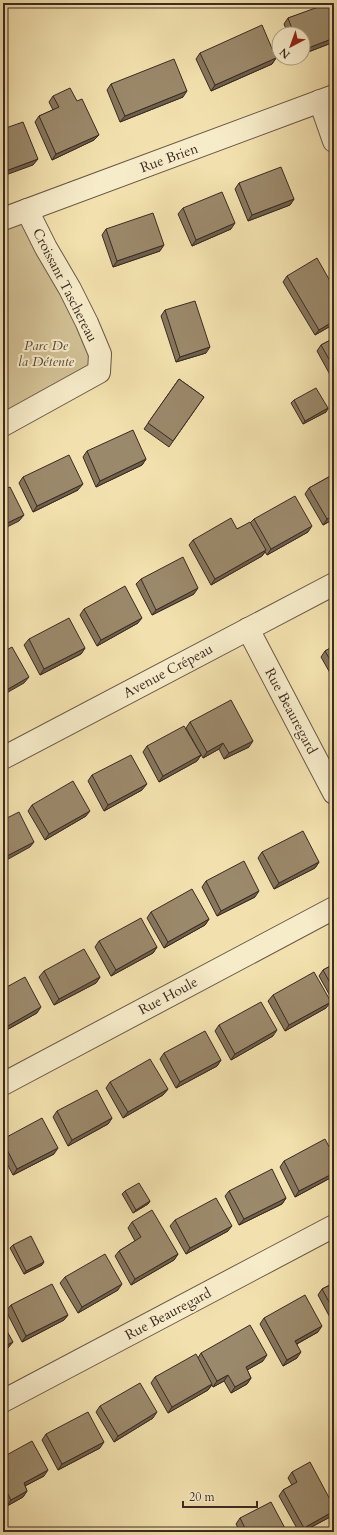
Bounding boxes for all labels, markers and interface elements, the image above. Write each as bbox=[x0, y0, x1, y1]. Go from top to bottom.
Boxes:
north arrow bbox=[271, 26, 311, 66]
text: N bbox=[276, 44, 293, 62]
street label: Rue Brien bbox=[137, 139, 201, 177]
street label: Croissant Taschereau bbox=[28, 225, 102, 346]
park label: Parc De la Détente bbox=[18, 336, 75, 371]
street label: Avenue Crépeau bbox=[120, 639, 216, 703]
street label: Rue Beauregard bbox=[260, 665, 322, 758]
street label: Rue Houle bbox=[135, 973, 201, 1019]
street label: Rue Beauregard bbox=[122, 1283, 215, 1345]
scale bar bbox=[183, 1483, 257, 1509]
text: 20 m bbox=[189, 1489, 216, 1505]

